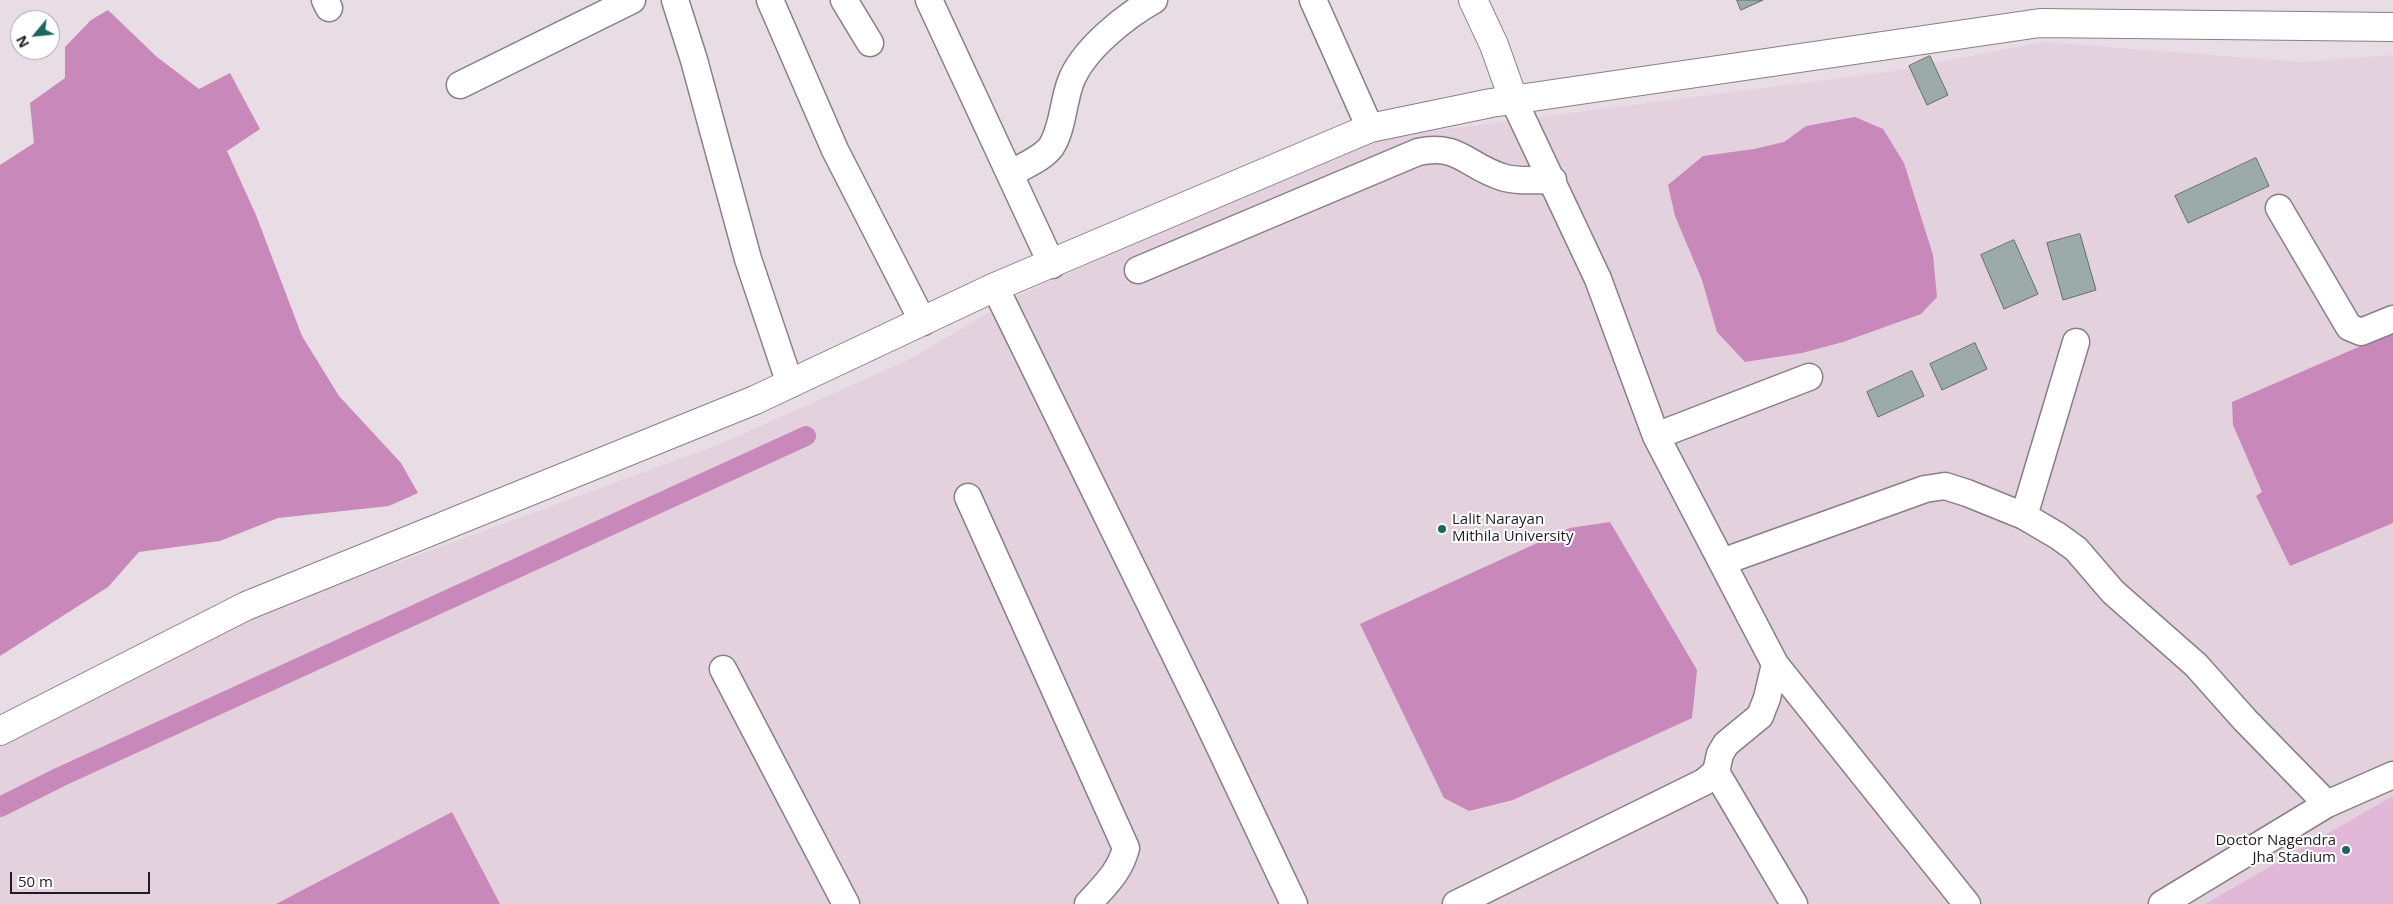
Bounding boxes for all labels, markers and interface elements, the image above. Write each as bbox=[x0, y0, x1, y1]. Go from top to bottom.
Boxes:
north arrow bbox=[10, 10, 60, 60]
text: N bbox=[11, 32, 33, 51]
place label: Lalit Narayan Mithila University bbox=[1452, 511, 1573, 546]
marker: Lalit Narayan Mithila University bbox=[1436, 523, 1448, 535]
place label: Doctor Nagendra Jha Stadium bbox=[2215, 832, 2336, 867]
marker: Doctor Nagendra Jha Stadium bbox=[2340, 844, 2352, 856]
scale bar bbox=[12, 862, 152, 894]
text: 50 m bbox=[18, 871, 53, 891]

